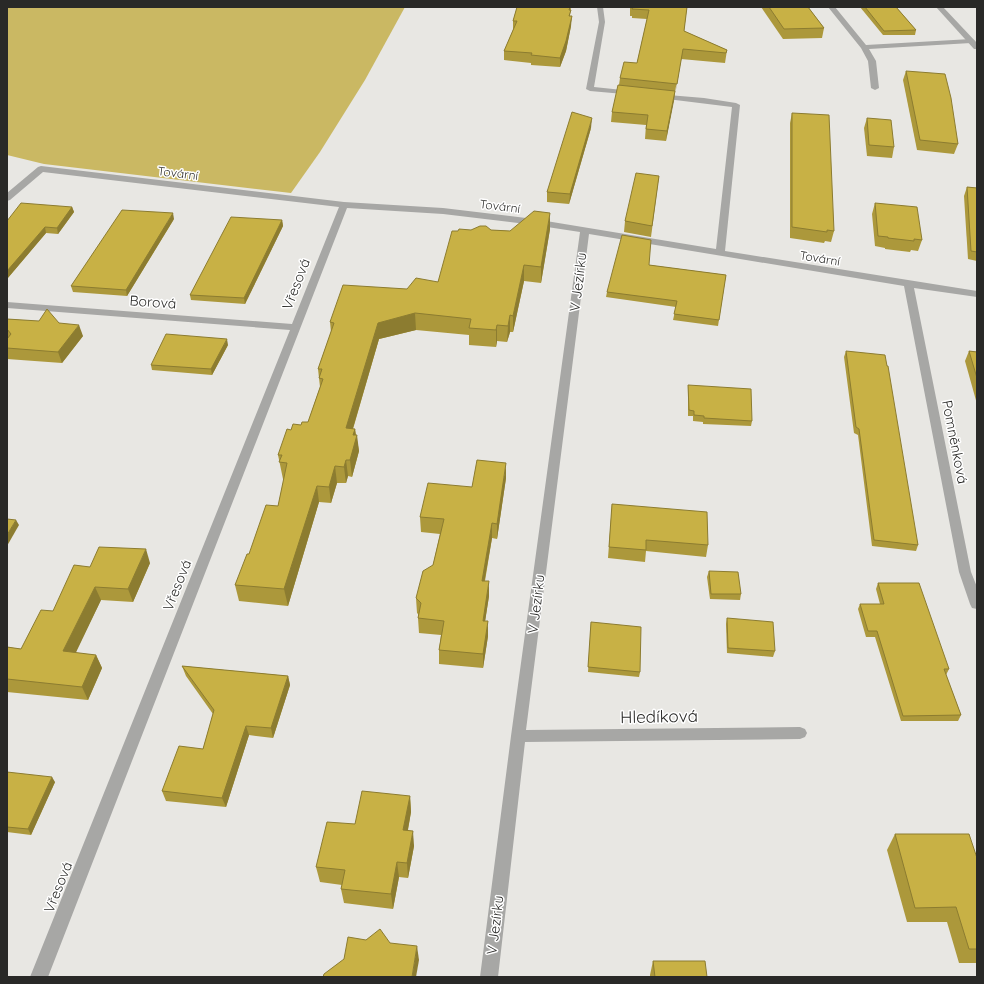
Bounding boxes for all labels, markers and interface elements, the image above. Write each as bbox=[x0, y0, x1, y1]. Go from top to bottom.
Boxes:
street label: Tovární bbox=[157, 163, 200, 183]
street label: Tovární bbox=[479, 196, 522, 216]
street label: Tovární bbox=[799, 247, 842, 269]
street label: V Jezírku bbox=[565, 251, 591, 313]
street label: Vřesová bbox=[278, 256, 314, 312]
street label: Borová bbox=[129, 291, 177, 313]
street label: Pomněnková bbox=[938, 399, 972, 485]
street label: Vřesová bbox=[159, 557, 195, 613]
street label: V Jezírku bbox=[523, 573, 549, 635]
street label: Hledíková bbox=[620, 705, 698, 727]
street label: Vřesová bbox=[40, 859, 76, 915]
street label: V Jezírku bbox=[482, 894, 508, 956]

